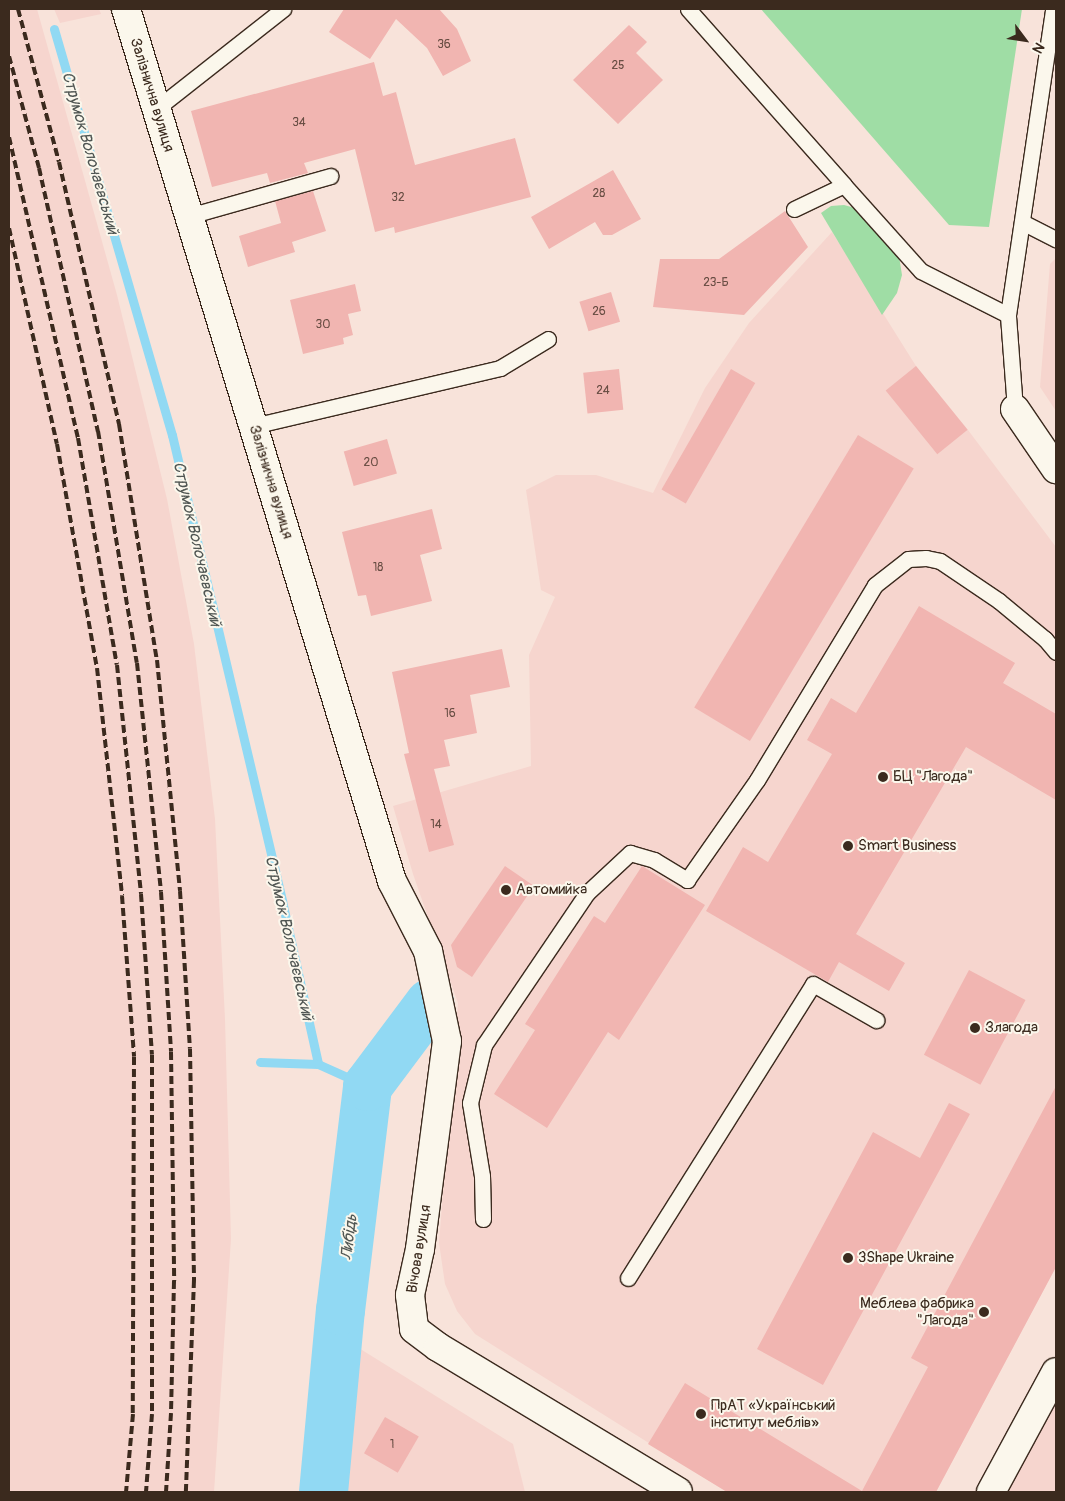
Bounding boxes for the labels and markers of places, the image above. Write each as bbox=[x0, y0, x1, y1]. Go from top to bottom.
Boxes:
place label: БЦ "Лагода" bbox=[893, 768, 973, 786]
marker: БЦ "Лагода" bbox=[877, 771, 889, 783]
place label: Smart Business bbox=[858, 837, 956, 855]
marker: Smart Business bbox=[842, 840, 854, 852]
place label: Автомийка bbox=[516, 881, 587, 899]
marker: Автомийка bbox=[500, 884, 512, 896]
place label: Злагода bbox=[985, 1019, 1038, 1037]
marker: Злагода bbox=[969, 1022, 981, 1034]
place label: 3Shape Ukraine bbox=[858, 1249, 954, 1267]
marker: 3Shape Ukraine bbox=[842, 1252, 854, 1264]
place label: Меблева фабрика "Лагода" bbox=[860, 1294, 974, 1329]
marker: Меблева фабрика "Лагода" bbox=[978, 1306, 990, 1318]
place label: ПрАТ «Український інститут меблів» bbox=[711, 1396, 835, 1431]
marker: ПрАТ «Український інститут меблів» bbox=[695, 1408, 707, 1420]

